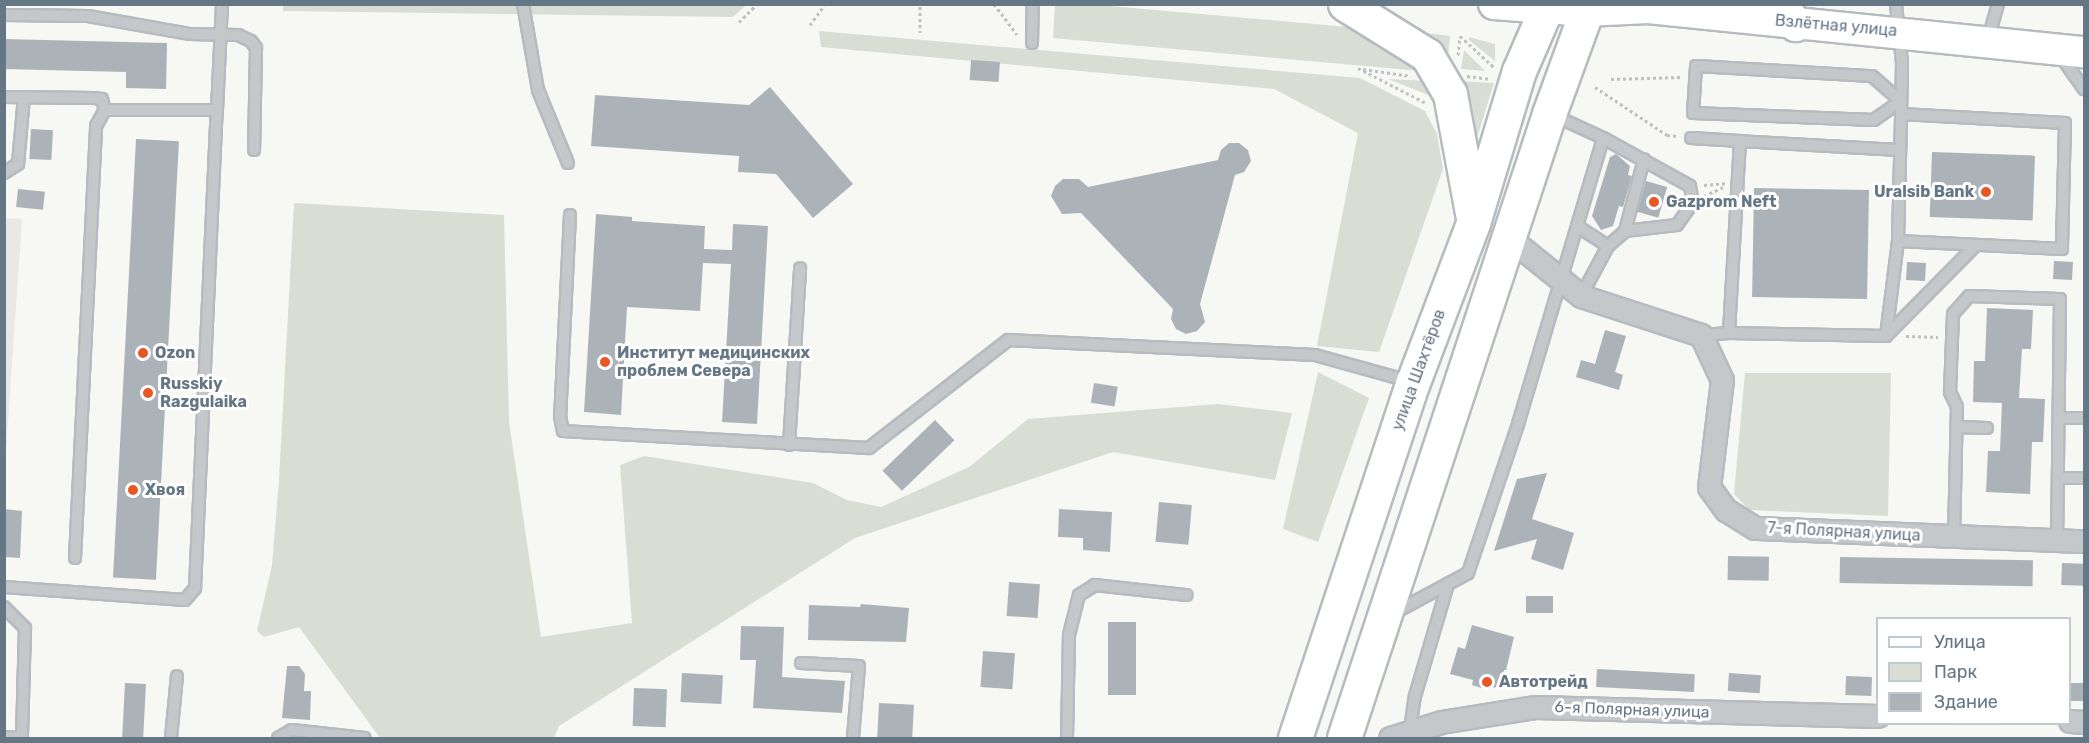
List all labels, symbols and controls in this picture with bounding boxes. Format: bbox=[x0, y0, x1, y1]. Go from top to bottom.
street label: Взлётная улица bbox=[1774, 11, 1898, 41]
place label: Uralsib Bank bbox=[1874, 182, 1974, 202]
marker: Uralsib Bank bbox=[1979, 185, 1993, 199]
place label: Gazprom Neft bbox=[1666, 192, 1776, 212]
marker: Gazprom Neft bbox=[1647, 195, 1661, 209]
street label: улица Шахтёров bbox=[1388, 307, 1450, 433]
place label: Ozon bbox=[155, 343, 195, 363]
place label: Институт медицинских проблем Севера bbox=[617, 343, 810, 381]
marker: Ozon bbox=[136, 346, 150, 360]
marker: Институт медицинских проблем Севера bbox=[598, 355, 612, 369]
place label: Russkiy Razgulaika bbox=[160, 374, 247, 412]
marker: Russkiy Razgulaika bbox=[141, 386, 155, 400]
place label: Хвоя bbox=[145, 480, 185, 500]
marker: Хвоя bbox=[126, 483, 140, 497]
street label: 7-я Полярная улица bbox=[1767, 518, 1921, 546]
legend bbox=[1876, 617, 2071, 725]
text: Улица bbox=[1934, 631, 1986, 653]
text: Парк bbox=[1934, 661, 1977, 683]
place label: Автотрейд bbox=[1499, 672, 1588, 692]
marker: Автотрейд bbox=[1480, 675, 1494, 689]
text: Здание bbox=[1934, 691, 1998, 713]
street label: 6-я Полярная улица bbox=[1554, 698, 1710, 722]

